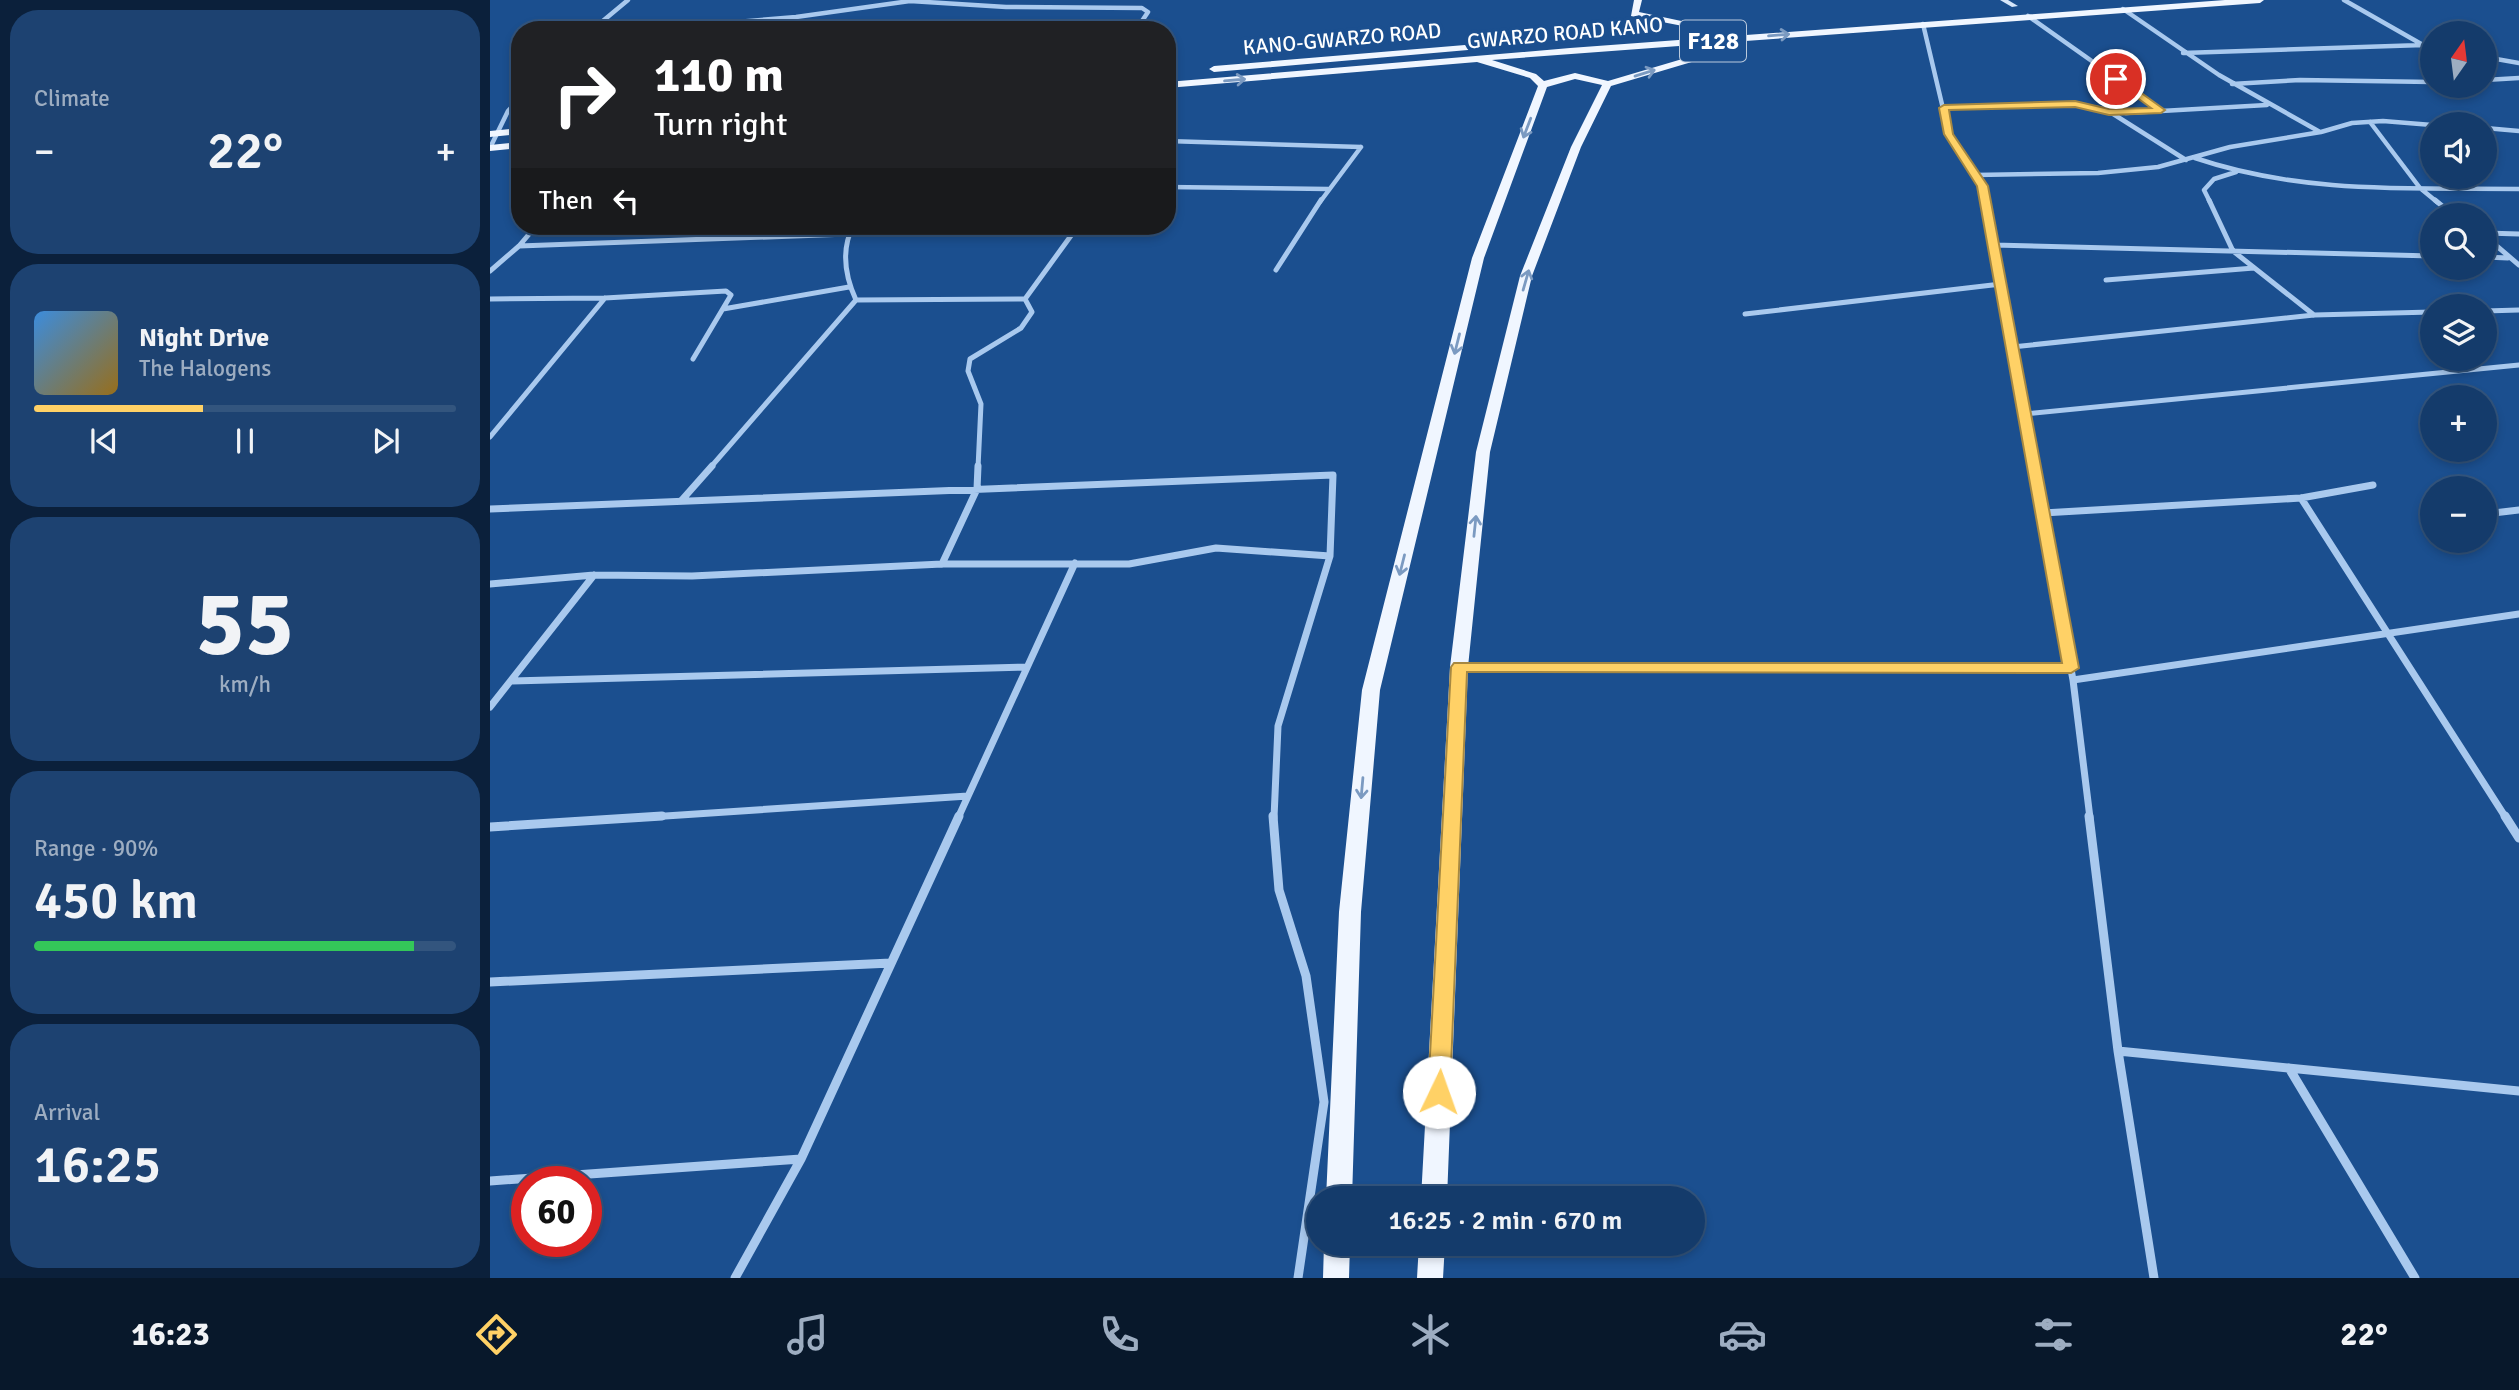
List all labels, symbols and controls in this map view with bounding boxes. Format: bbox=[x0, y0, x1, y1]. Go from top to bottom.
street label: GWARZO ROAD KANO bbox=[1466, 11, 1664, 55]
street label: KANO-GWARZO ROAD bbox=[1242, 17, 1442, 61]
road number: F128 bbox=[1680, 20, 1746, 61]
north arrow bbox=[2420, 21, 2497, 98]
map controls bbox=[2420, 21, 2497, 553]
one-way arrow bbox=[1768, 28, 1790, 41]
text: 110 m bbox=[654, 45, 784, 105]
icon: right bbox=[539, 49, 630, 140]
pin bbox=[2086, 49, 2146, 109]
icon: arrive bbox=[2097, 60, 2135, 98]
one-way arrow bbox=[1634, 66, 1656, 79]
one-way arrow bbox=[1223, 73, 1246, 86]
text: Climate bbox=[34, 84, 110, 113]
text: Turn right bbox=[654, 105, 787, 144]
button: sound bbox=[2420, 112, 2497, 189]
one-way arrow bbox=[1520, 117, 1532, 139]
text: 22° bbox=[207, 119, 283, 183]
text: − bbox=[34, 128, 55, 175]
text: + bbox=[435, 128, 456, 175]
icon: left bbox=[607, 182, 645, 220]
text: Then bbox=[539, 185, 593, 217]
button: search bbox=[2420, 203, 2497, 280]
one-way arrow bbox=[1520, 269, 1533, 291]
button: layers bbox=[2420, 294, 2497, 371]
text: Night Drive bbox=[139, 322, 269, 354]
one-way arrow bbox=[1450, 332, 1463, 355]
text: The Halogens bbox=[139, 354, 271, 383]
button: + bbox=[2420, 385, 2497, 462]
icon: previous bbox=[85, 422, 123, 460]
icon: pause bbox=[226, 422, 264, 460]
icon: next bbox=[367, 422, 405, 460]
button: − bbox=[2420, 476, 2497, 553]
one-way arrow bbox=[1469, 515, 1482, 538]
one-way arrow bbox=[1395, 553, 1408, 576]
text: 55 bbox=[196, 568, 294, 681]
text: km/h bbox=[219, 670, 271, 699]
one-way arrow bbox=[1355, 777, 1368, 799]
text: Range · 90% bbox=[34, 834, 158, 863]
text: 450 km bbox=[34, 869, 198, 933]
position arrow bbox=[1402, 1055, 1476, 1129]
text: Arrival bbox=[34, 1098, 100, 1127]
text: 16:25 bbox=[34, 1133, 161, 1197]
speed limit sign: 60 bbox=[511, 1166, 602, 1257]
text: 16:25 · 2 min · 670 m bbox=[1389, 1205, 1622, 1237]
icon: directions bbox=[472, 1310, 521, 1359]
icon: music bbox=[783, 1310, 832, 1359]
icon: phone bbox=[1095, 1310, 1144, 1359]
icon: climate bbox=[1406, 1310, 1455, 1359]
icon: car bbox=[1718, 1310, 1767, 1359]
icon: filters bbox=[2029, 1310, 2078, 1359]
text: 16:23 bbox=[131, 1315, 210, 1354]
text: 22° bbox=[2340, 1315, 2388, 1354]

